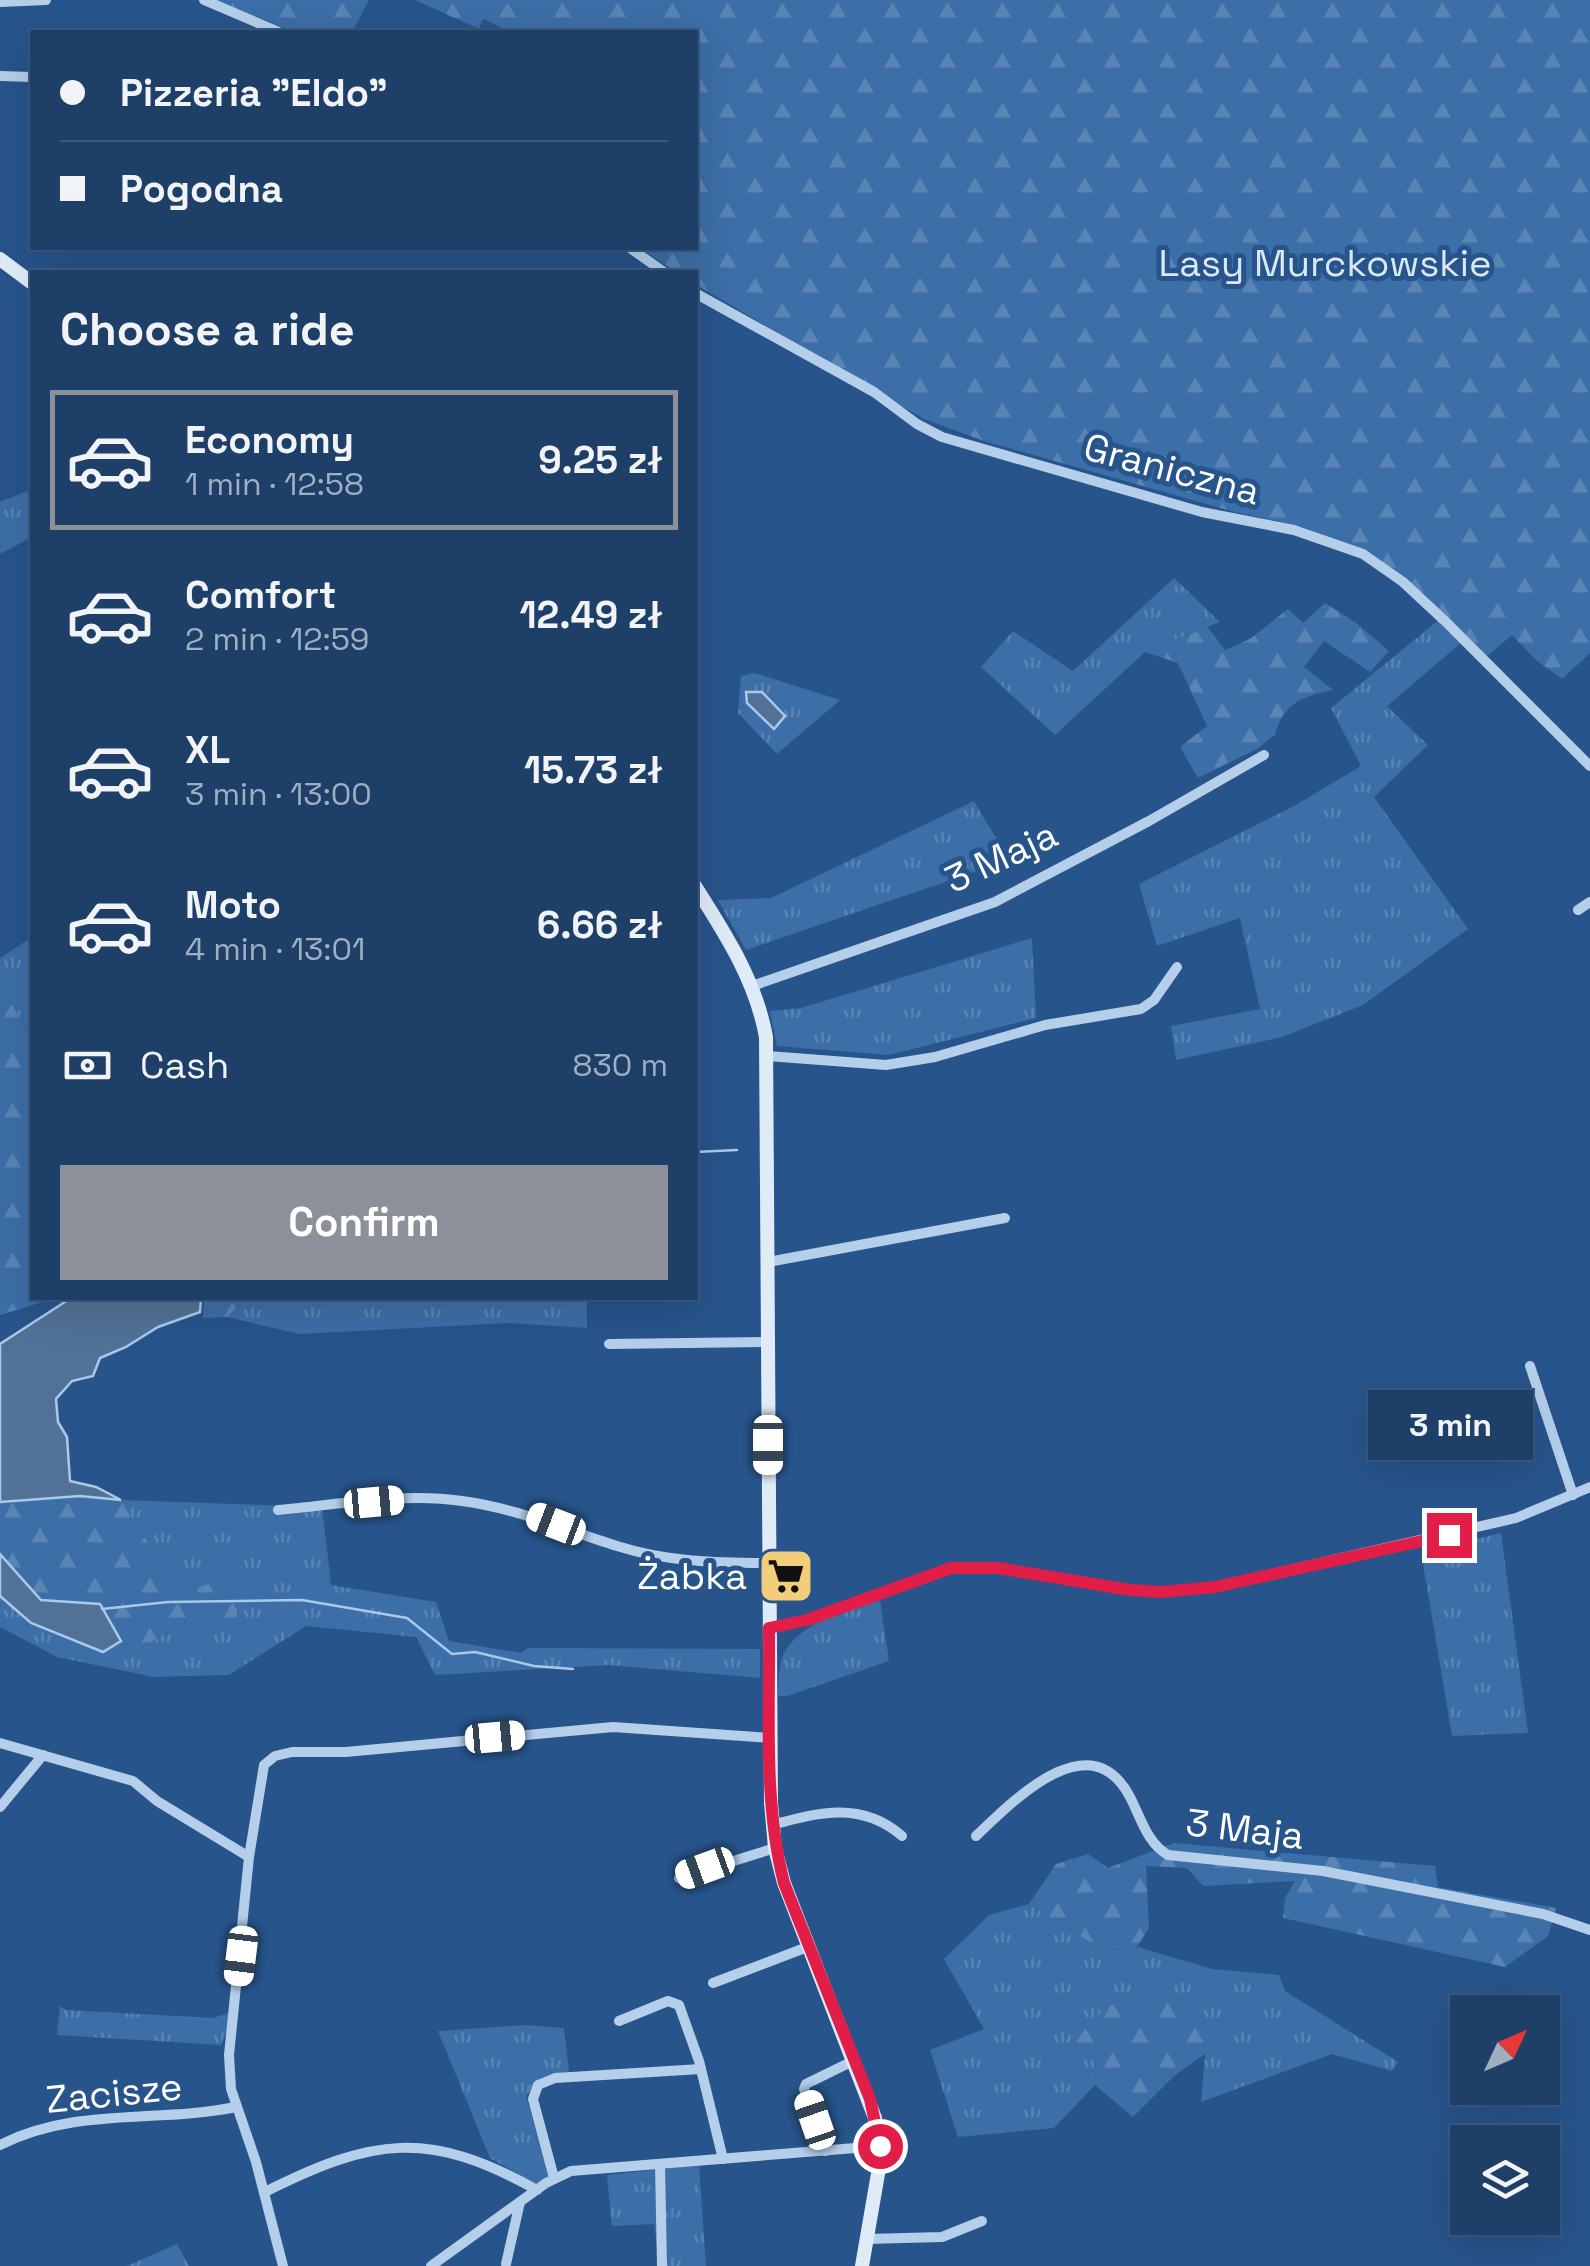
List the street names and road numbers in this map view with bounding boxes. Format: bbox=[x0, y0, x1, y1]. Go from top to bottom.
street label: Graniczna bbox=[1079, 422, 1265, 516]
street label: 3 Maja bbox=[937, 810, 1065, 904]
street label: 3 Maja bbox=[1183, 1798, 1307, 1860]
street label: Zacisze bbox=[43, 2062, 185, 2124]

